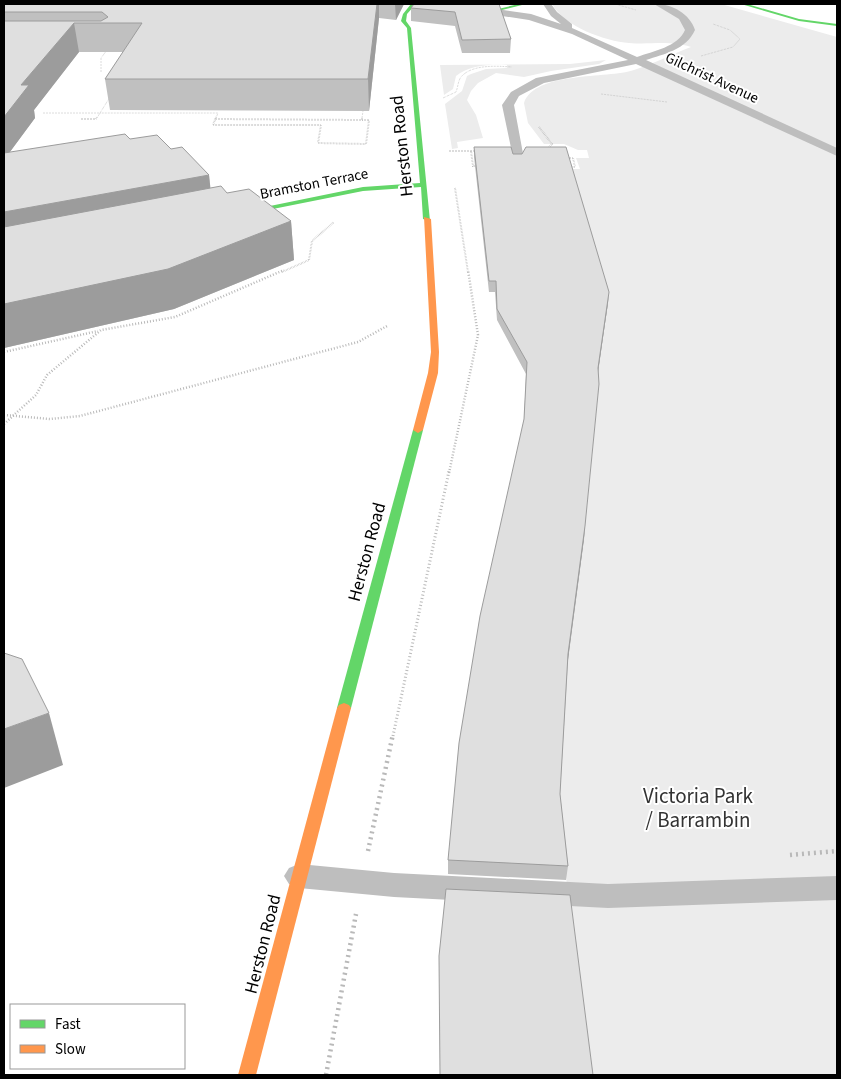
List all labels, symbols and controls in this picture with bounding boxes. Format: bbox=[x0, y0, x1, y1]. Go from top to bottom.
street label: Gilchrist Avenue bbox=[662, 47, 762, 109]
street label: Herston Road bbox=[384, 94, 420, 198]
street label: Bramston Terrace bbox=[258, 163, 370, 205]
street label: Herston Road bbox=[342, 500, 392, 604]
park label: Victoria Park / Barrambin bbox=[643, 781, 754, 835]
street label: Herston Road bbox=[239, 892, 287, 996]
legend bbox=[10, 1004, 185, 1069]
text: Fast bbox=[55, 1014, 81, 1035]
text: Slow bbox=[55, 1039, 86, 1060]

